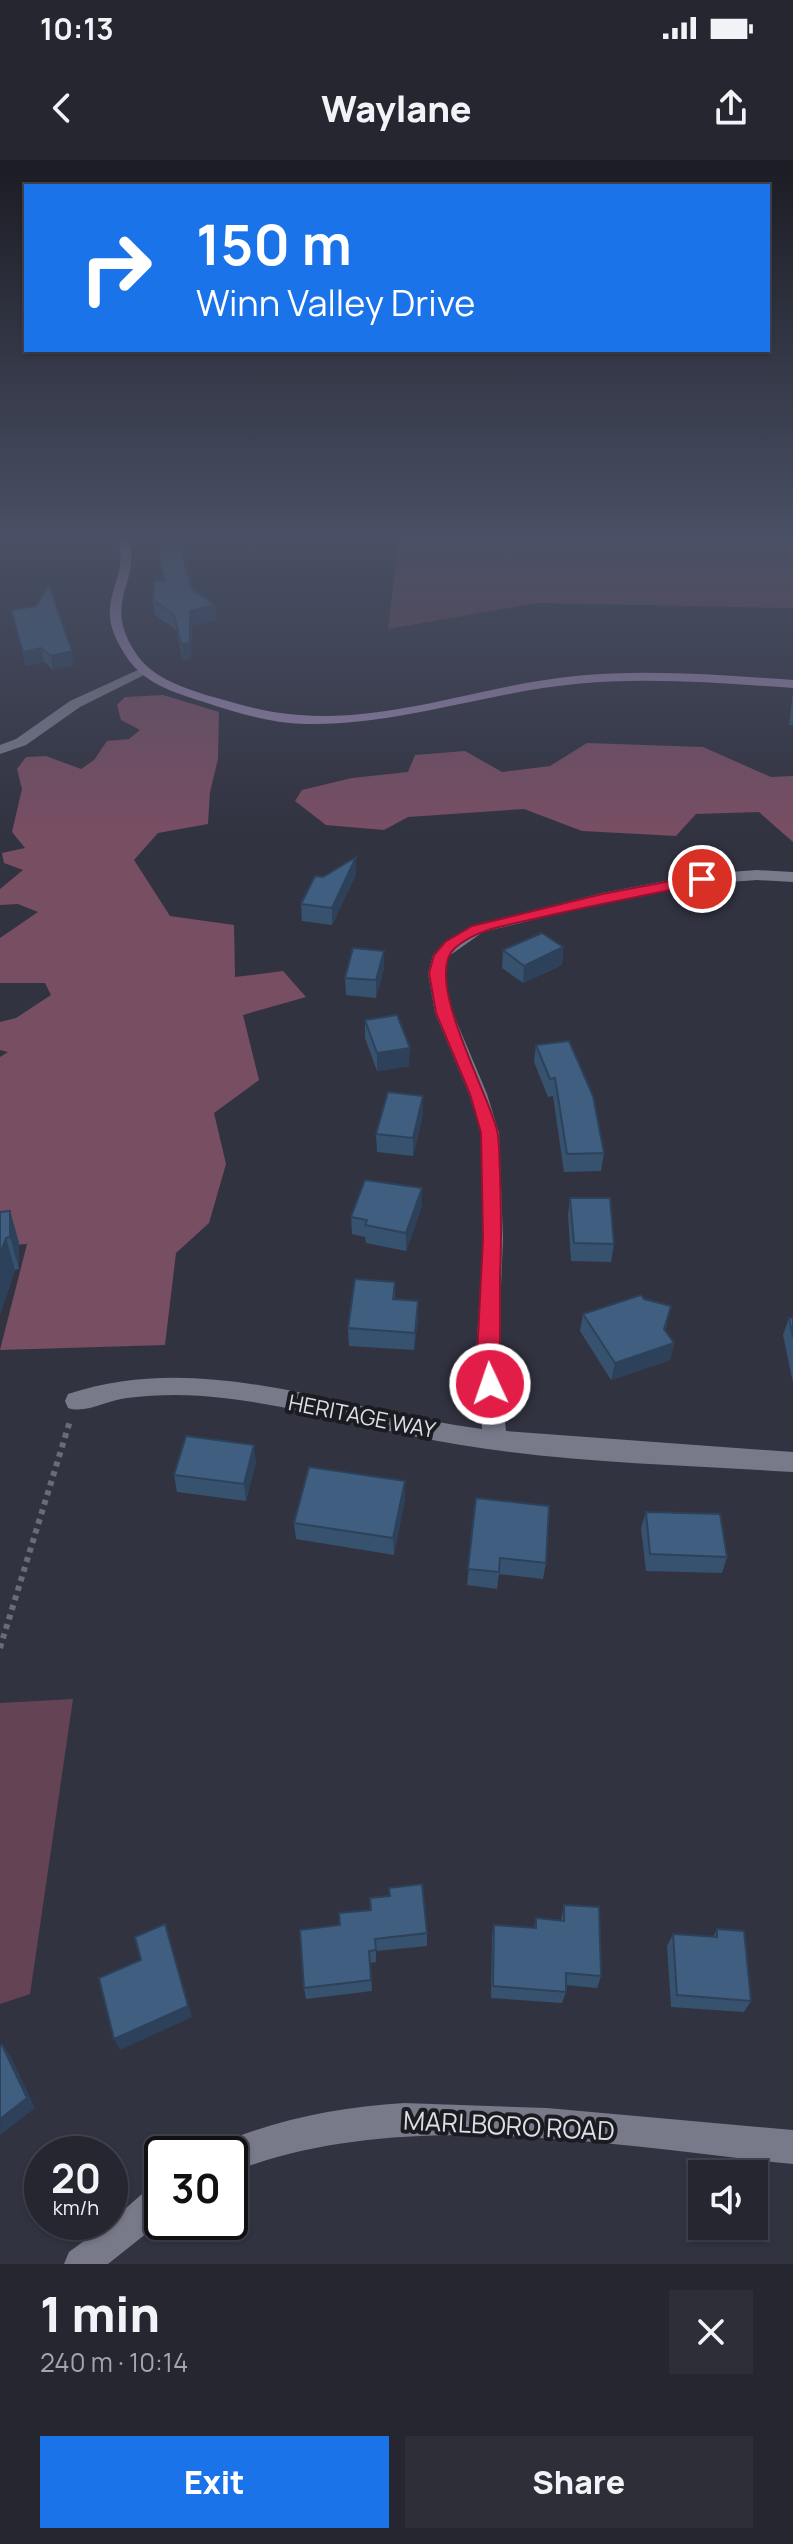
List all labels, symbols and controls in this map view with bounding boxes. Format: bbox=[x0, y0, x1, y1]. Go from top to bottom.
text: 10:13 bbox=[40, 8, 114, 49]
text: Waylane bbox=[321, 84, 472, 133]
icon: back bbox=[40, 86, 84, 130]
icon: share bbox=[709, 86, 753, 130]
text: 150 m bbox=[196, 205, 352, 282]
icon: right bbox=[64, 216, 168, 320]
text: Winn Valley Drive bbox=[196, 278, 475, 327]
pin bbox=[668, 845, 736, 913]
icon: arrive bbox=[680, 857, 724, 901]
position arrow bbox=[448, 1342, 532, 1426]
street label: HERITAGE WAY bbox=[286, 1387, 439, 1445]
street label: MARLBORO ROAD bbox=[402, 2101, 616, 2149]
speed limit sign: 30 bbox=[144, 2136, 248, 2240]
text: 20 bbox=[51, 2150, 101, 2205]
map controls bbox=[688, 2160, 768, 2240]
button: sound bbox=[688, 2160, 768, 2240]
text: km/h bbox=[53, 2194, 99, 2221]
text: 1 min bbox=[40, 2281, 160, 2346]
button: close bbox=[669, 2290, 753, 2374]
text: 240 m · 10:14 bbox=[40, 2344, 188, 2380]
button: Exit bbox=[40, 2436, 389, 2528]
button: Share bbox=[405, 2436, 753, 2528]

